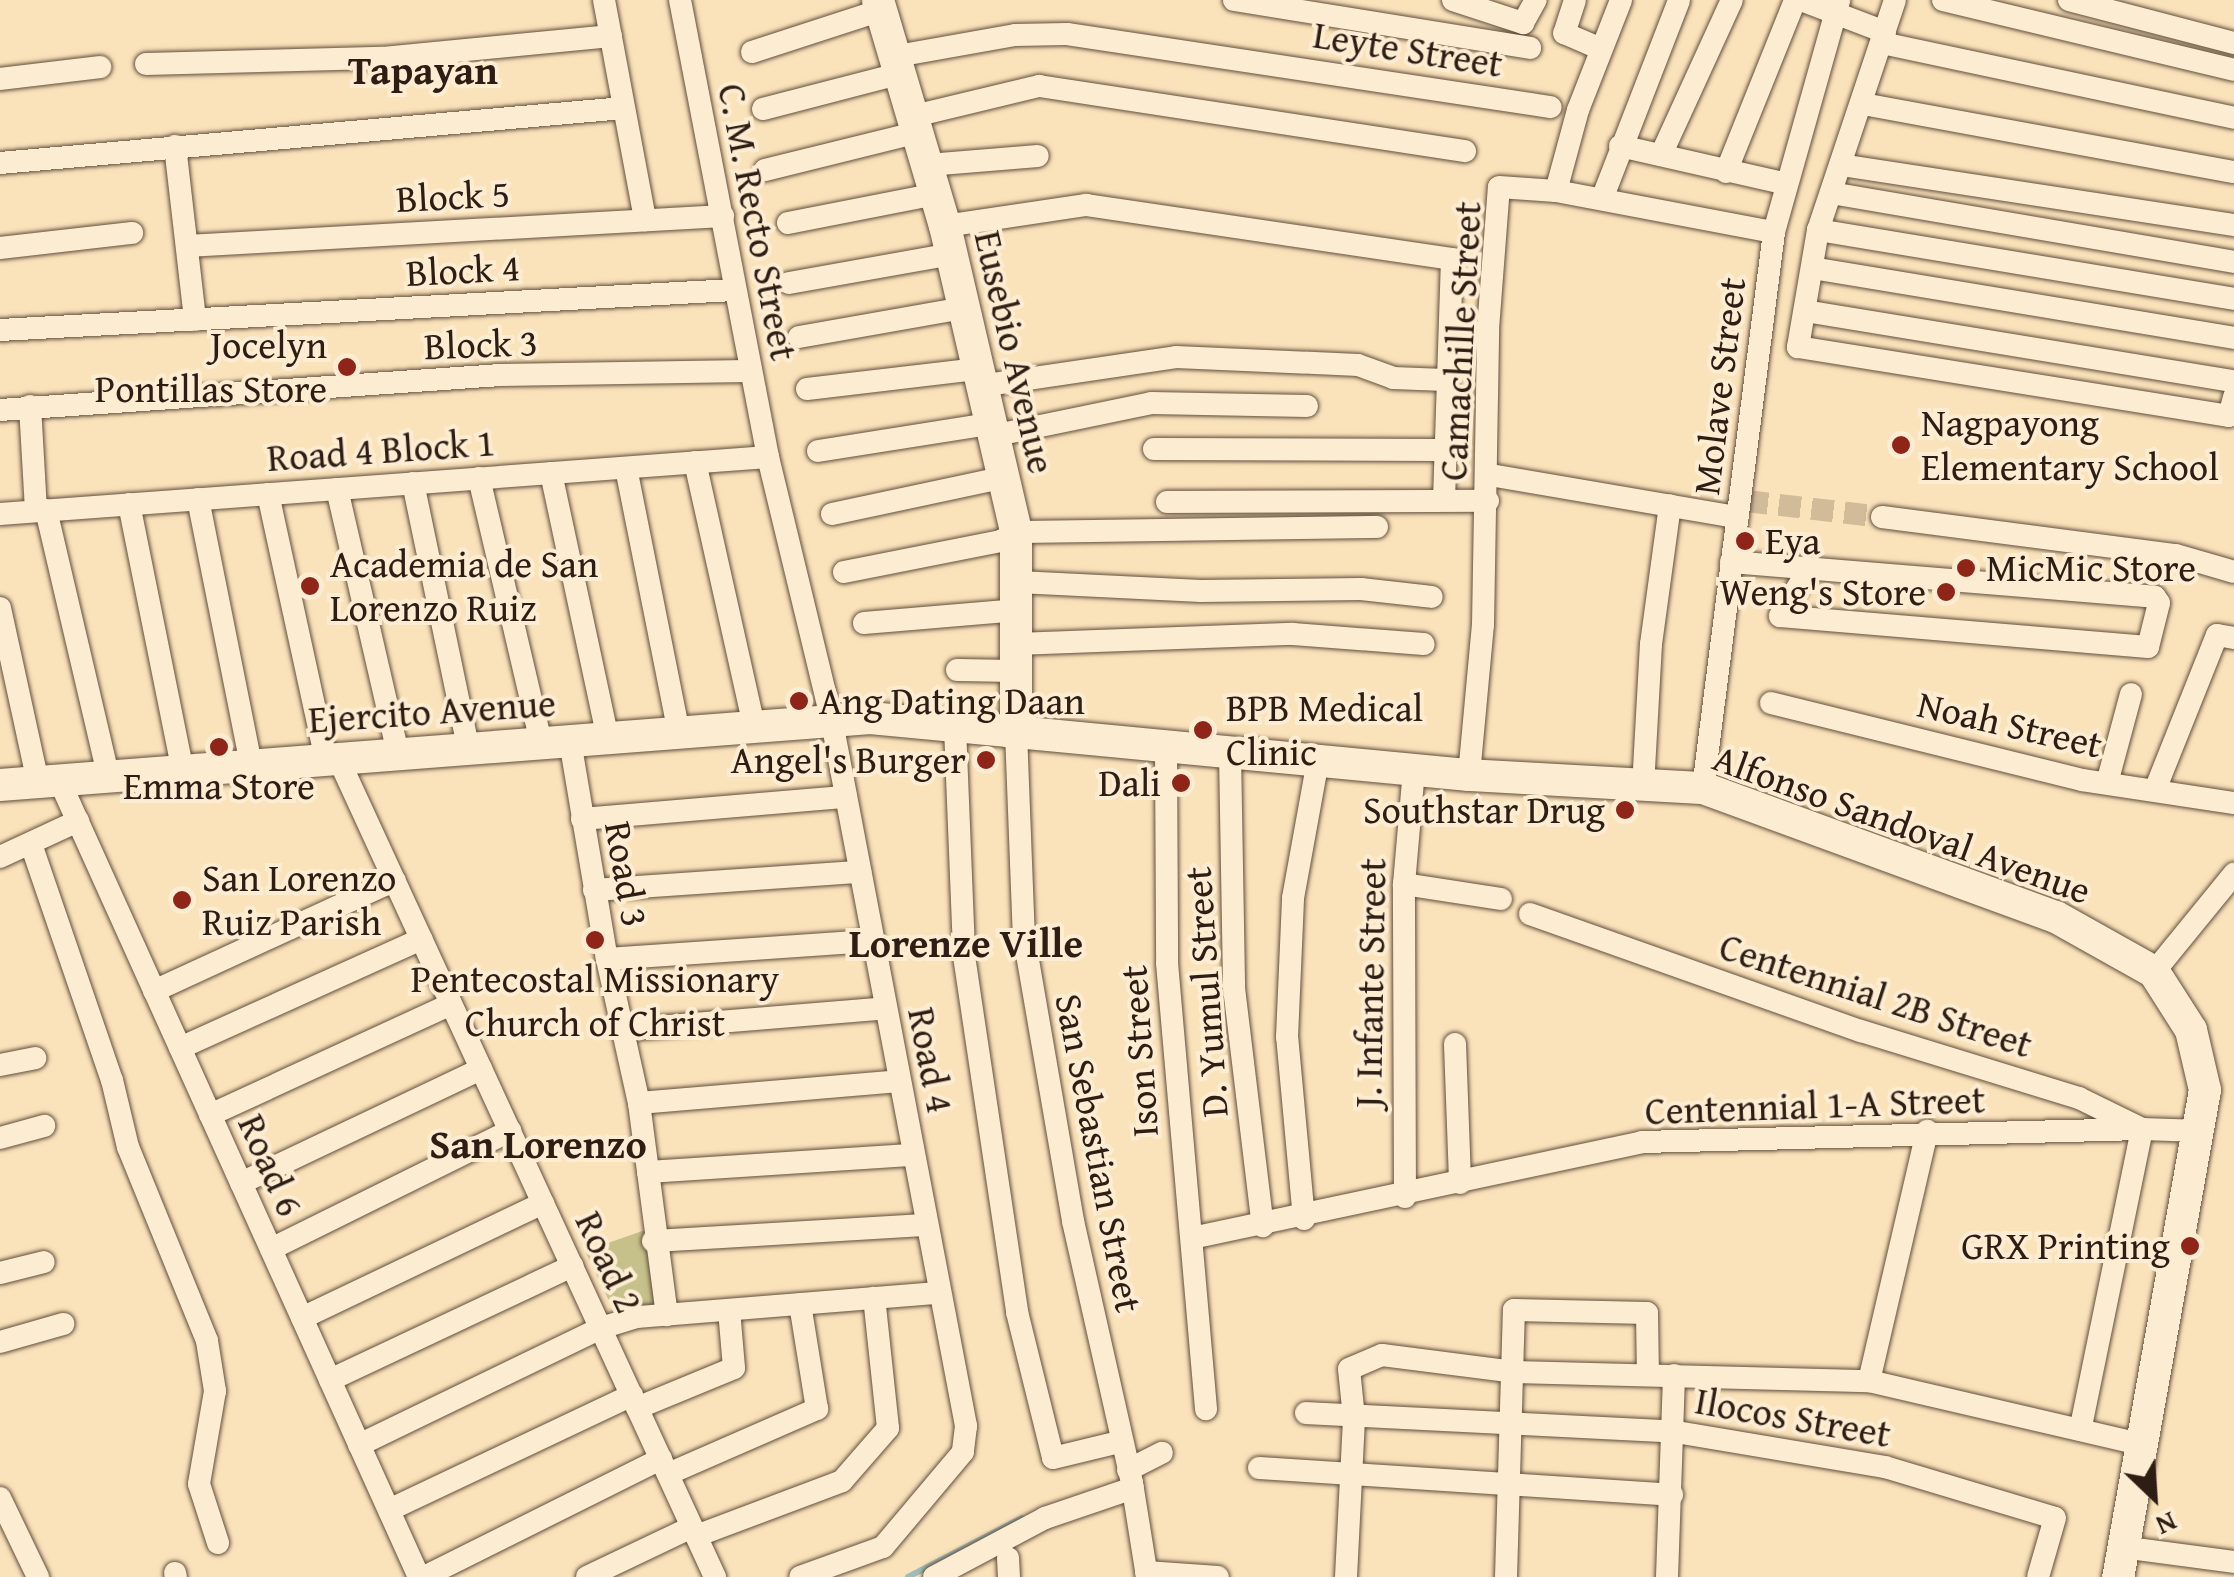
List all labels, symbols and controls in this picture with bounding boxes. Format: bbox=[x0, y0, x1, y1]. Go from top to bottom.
street label: Leyte Street bbox=[1310, 12, 1506, 86]
district label: Tapayan bbox=[348, 46, 498, 94]
street label: C. M. Recto Street bbox=[709, 80, 807, 364]
street label: Block 5 bbox=[395, 170, 511, 222]
street label: Camachille Street bbox=[1430, 200, 1490, 482]
street label: Eusebio Avenue bbox=[965, 226, 1065, 478]
street label: Block 4 bbox=[405, 244, 521, 296]
street label: Molave Street bbox=[1683, 275, 1755, 497]
street label: Block 3 bbox=[423, 319, 539, 369]
place label: Jocelyn Pontillas Store bbox=[95, 322, 327, 412]
marker: Jocelyn Pontillas Store bbox=[336, 356, 358, 378]
place label: Nagpayong Elementary School bbox=[1921, 400, 2219, 489]
street label: Road 4 Block 1 bbox=[266, 419, 496, 481]
marker: Nagpayong Elementary School bbox=[1890, 434, 1912, 456]
place label: Eya bbox=[1765, 518, 1821, 564]
marker: Eya bbox=[1734, 530, 1756, 552]
place label: Academia de San Lorenzo Ruiz bbox=[330, 541, 598, 630]
place label: MicMic Store bbox=[1986, 545, 2196, 591]
marker: MicMic Store bbox=[1955, 557, 1977, 579]
place label: Weng's Store bbox=[1720, 569, 1926, 615]
marker: Academia de San Lorenzo Ruiz bbox=[299, 575, 321, 597]
marker: Weng's Store bbox=[1935, 581, 1957, 603]
place label: Ang Dating Daan bbox=[819, 678, 1085, 724]
street label: Ejercito Avenue bbox=[307, 680, 557, 742]
street label: Noah Street bbox=[1913, 681, 2107, 767]
place label: BPB Medical Clinic bbox=[1226, 685, 1423, 774]
marker: Ang Dating Daan bbox=[788, 690, 810, 712]
marker: BPB Medical Clinic bbox=[1190, 717, 1216, 743]
street label: Alfonso Sandoval Avenue bbox=[1707, 734, 2097, 914]
marker: Emma Store bbox=[208, 736, 230, 758]
place label: Angel's Burger bbox=[731, 737, 966, 783]
marker: Angel's Burger bbox=[975, 749, 997, 771]
place label: Dali bbox=[1099, 760, 1161, 806]
place label: Emma Store bbox=[123, 763, 315, 809]
marker: Dali bbox=[1170, 772, 1192, 794]
place label: Southstar Drug bbox=[1363, 787, 1605, 833]
marker: Southstar Drug bbox=[1614, 799, 1636, 821]
street label: Road 3 bbox=[595, 818, 659, 930]
place label: San Lorenzo Ruiz Parish bbox=[202, 855, 396, 944]
street label: J. Infante Street bbox=[1345, 858, 1395, 1108]
street label: D. Yumul Street bbox=[1175, 865, 1237, 1119]
marker: San Lorenzo Ruiz Parish bbox=[171, 889, 193, 911]
district label: Lorenze Ville bbox=[849, 919, 1083, 967]
street label: Centennial 2B Street bbox=[1714, 923, 2038, 1067]
marker: Pentecostal Missionary Church of Christ bbox=[584, 929, 606, 951]
place label: Pentecostal Missionary Church of Christ bbox=[411, 956, 779, 1046]
street label: Ison Street bbox=[1110, 964, 1168, 1138]
street label: San Sebastian Street bbox=[1046, 990, 1152, 1316]
street label: Road 4 bbox=[898, 1004, 964, 1116]
street label: Centennial 1-A Street bbox=[1644, 1076, 1986, 1134]
street label: Road 6 bbox=[229, 1107, 313, 1223]
district label: San Lorenzo bbox=[429, 1120, 647, 1168]
street label: Road 2 bbox=[566, 1204, 652, 1320]
place label: GRX Printing bbox=[1961, 1223, 2170, 1269]
marker: GRX Printing bbox=[2179, 1235, 2201, 1257]
street label: Ilocos Street bbox=[1692, 1377, 1894, 1457]
north arrow bbox=[2104, 1447, 2204, 1547]
text: N bbox=[2150, 1502, 2184, 1547]

